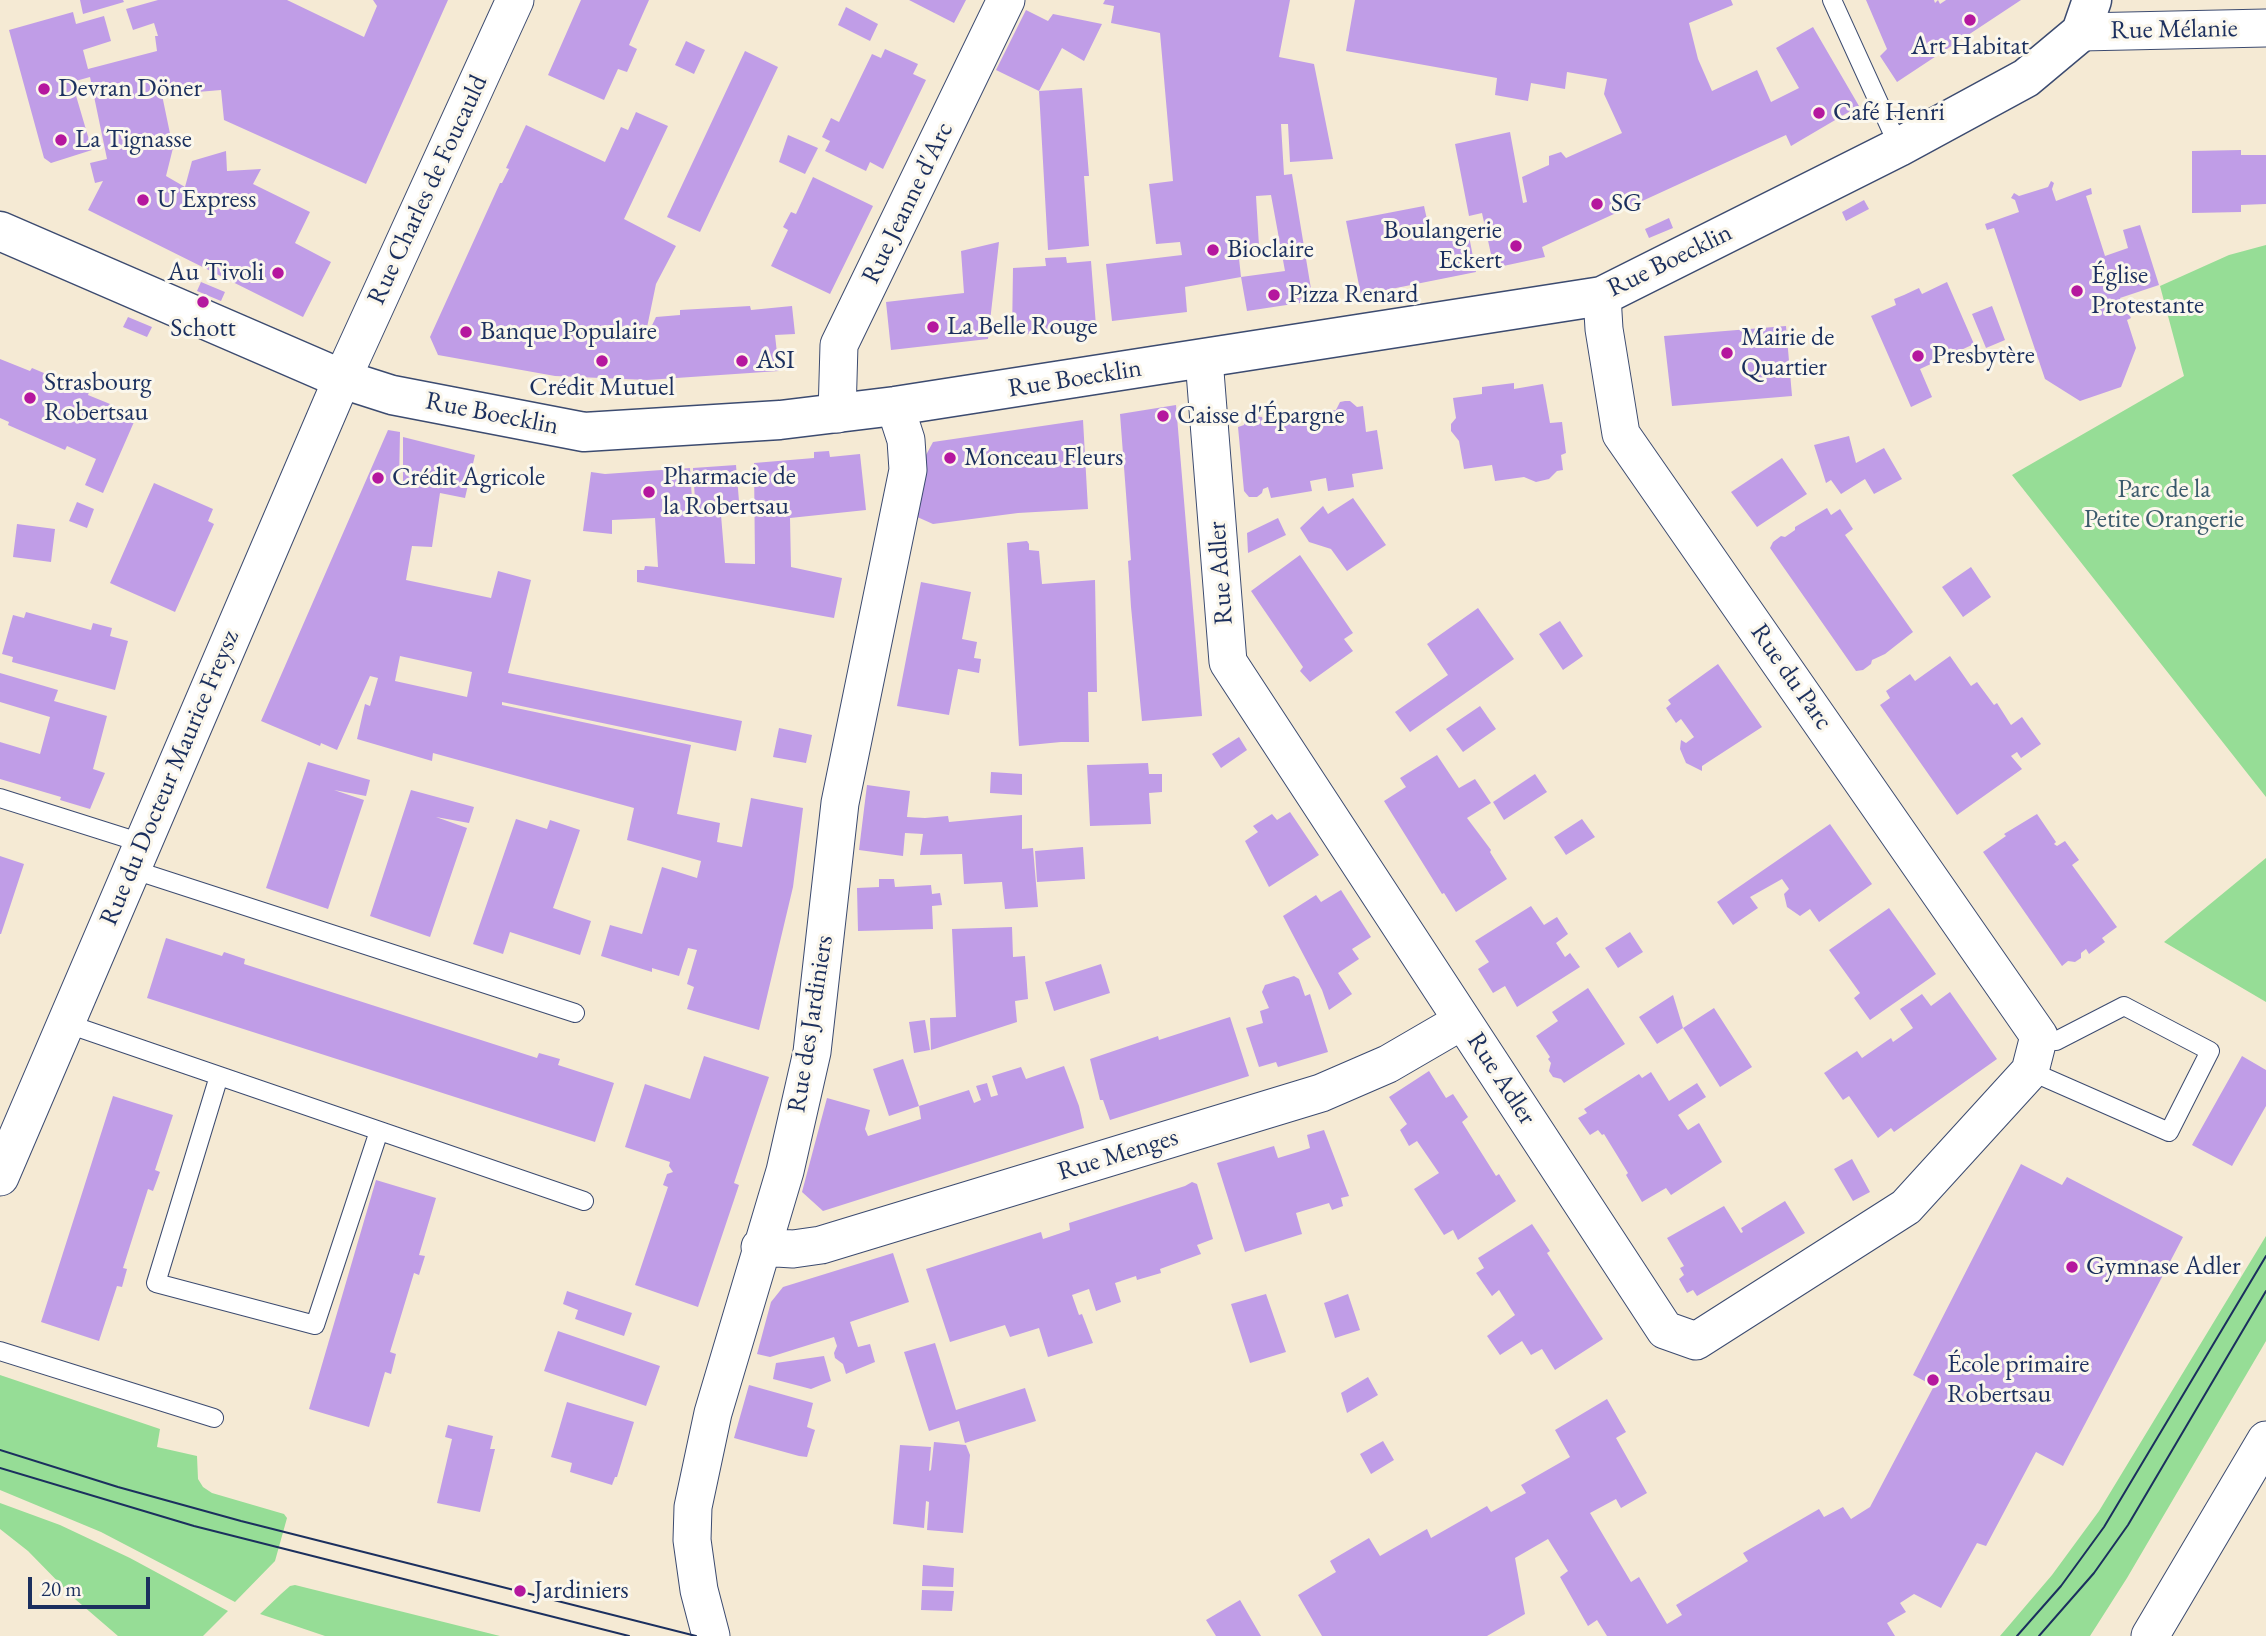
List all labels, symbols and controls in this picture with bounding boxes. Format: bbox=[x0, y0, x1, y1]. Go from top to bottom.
marker: Art Habitat bbox=[1962, 12, 1978, 28]
street label: Rue Mélanie bbox=[2110, 13, 2238, 47]
place label: Art Habitat bbox=[1911, 31, 2029, 63]
street label: Rue Charles de Foucauld bbox=[361, 70, 495, 310]
place label: Devran Döner bbox=[58, 73, 202, 105]
marker: Devran Döner bbox=[36, 81, 52, 97]
place label: Café Henri bbox=[1833, 97, 1945, 129]
marker: Café Henri bbox=[1811, 105, 1827, 121]
street label: Rue Jeanne d'Arc bbox=[856, 117, 960, 289]
place label: La Tignasse bbox=[75, 124, 192, 156]
marker: La Tignasse bbox=[53, 132, 69, 148]
place label: U Express bbox=[157, 184, 256, 216]
place label: SG bbox=[1611, 188, 1642, 220]
marker: U Express bbox=[135, 192, 151, 208]
marker: SG bbox=[1589, 196, 1605, 212]
place label: Boulangerie Eckert bbox=[1383, 215, 1502, 276]
street label: Rue Boecklin bbox=[1603, 217, 1737, 305]
place label: Bioclaire bbox=[1227, 234, 1314, 266]
marker: Boulangerie Eckert bbox=[1508, 238, 1524, 254]
marker: Bioclaire bbox=[1205, 242, 1221, 258]
place label: Au Tivoli bbox=[167, 257, 264, 289]
place label: Église Protestante bbox=[2091, 260, 2204, 322]
marker: Au Tivoli bbox=[270, 265, 286, 281]
place label: Pizza Renard bbox=[1288, 279, 1419, 311]
marker: Église Protestante bbox=[2069, 283, 2085, 299]
marker: Pizza Renard bbox=[1266, 287, 1282, 303]
marker: Schott bbox=[195, 294, 211, 310]
place label: La Belle Rouge bbox=[947, 311, 1098, 343]
place label: Schott bbox=[170, 313, 236, 345]
place label: Banque Populaire bbox=[480, 316, 657, 348]
marker: La Belle Rouge bbox=[925, 319, 941, 335]
place label: Mairie de Quartier bbox=[1741, 322, 1834, 384]
marker: Banque Populaire bbox=[458, 324, 474, 340]
place label: Presbytère bbox=[1932, 340, 2035, 372]
place label: ASI bbox=[756, 345, 795, 377]
marker: Mairie de Quartier bbox=[1719, 345, 1735, 361]
marker: Presbytère bbox=[1910, 348, 1926, 364]
marker: Crédit Mutuel bbox=[594, 353, 610, 369]
marker: ASI bbox=[734, 353, 750, 369]
street label: Rue Boecklin bbox=[1006, 353, 1144, 405]
place label: Strasbourg Robertsau bbox=[44, 367, 152, 428]
place label: Crédit Mutuel bbox=[529, 372, 675, 404]
street label: Rue Boecklin bbox=[423, 386, 561, 442]
marker: Strasbourg Robertsau bbox=[22, 390, 38, 406]
place label: Caisse d'Épargne bbox=[1177, 400, 1345, 432]
marker: Caisse d'Épargne bbox=[1155, 408, 1171, 424]
place label: Monceau Fleurs bbox=[964, 442, 1123, 474]
marker: Monceau Fleurs bbox=[942, 450, 958, 466]
place label: Pharmacie de la Robertsau bbox=[663, 461, 796, 522]
place label: Crédit Agricole bbox=[392, 462, 545, 494]
marker: Crédit Agricole bbox=[370, 470, 386, 486]
park label: Parc de la Petite Orangerie bbox=[2084, 474, 2244, 536]
marker: Pharmacie de la Robertsau bbox=[641, 484, 657, 500]
street label: Rue Adler bbox=[1202, 520, 1240, 626]
street label: Rue du Parc bbox=[1743, 618, 1839, 736]
street label: Rue du Docteur Maurice Freysz bbox=[94, 626, 246, 930]
street label: Rue des Jardiniers bbox=[782, 933, 840, 1115]
street label: Rue Adler bbox=[1460, 1027, 1542, 1131]
street label: Rue Menges bbox=[1054, 1122, 1182, 1188]
place label: Gymnase Adler bbox=[2086, 1251, 2241, 1283]
marker: Gymnase Adler bbox=[2064, 1259, 2080, 1275]
place label: École primaire Robertsau bbox=[1947, 1349, 2089, 1410]
marker: École primaire Robertsau bbox=[1925, 1372, 1941, 1388]
scale bar bbox=[32, 1562, 154, 1606]
text: 20 m bbox=[41, 1575, 82, 1602]
place label: Jardiniers bbox=[534, 1575, 629, 1607]
marker: Jardiniers bbox=[512, 1583, 528, 1599]

